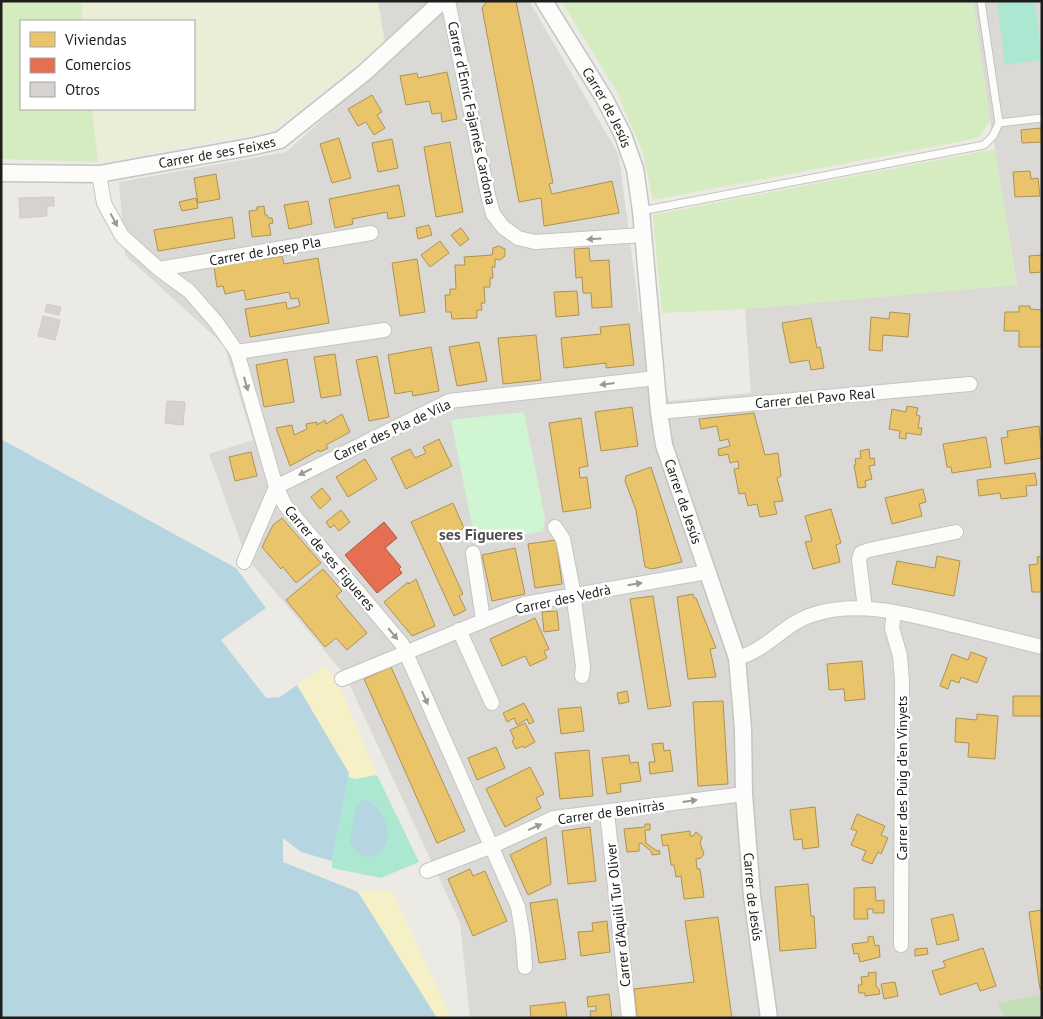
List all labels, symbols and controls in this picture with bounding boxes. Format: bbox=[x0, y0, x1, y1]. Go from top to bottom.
legend bbox=[20, 20, 195, 110]
street label: Carrer d'Enric Fajarnés Cardona bbox=[444, 20, 500, 206]
text: Viviendas bbox=[64, 30, 126, 49]
text: Comercios bbox=[65, 55, 131, 74]
street label: Carrer de Jesús bbox=[578, 64, 636, 150]
text: Otros bbox=[65, 80, 100, 99]
street label: Carrer de ses Feixes bbox=[157, 132, 278, 172]
one-way arrow bbox=[109, 214, 118, 227]
street label: Carrer de Josep Pla bbox=[208, 232, 322, 270]
one-way arrow bbox=[586, 235, 602, 243]
one-way arrow bbox=[242, 376, 250, 391]
one-way arrow bbox=[599, 380, 615, 388]
street label: Carrer del Pavo Real bbox=[754, 384, 876, 412]
street label: Carrer des Pla de Vila bbox=[330, 395, 454, 465]
street label: Carrer de Jesús bbox=[660, 457, 706, 547]
one-way arrow bbox=[298, 469, 312, 477]
street label: Carrer de ses Figueres bbox=[281, 502, 379, 614]
district label: ses Figueres bbox=[439, 524, 523, 544]
street label: Carrer des Vedrà bbox=[514, 580, 612, 618]
one-way arrow bbox=[628, 580, 644, 588]
one-way arrow bbox=[387, 627, 399, 639]
one-way arrow bbox=[421, 691, 429, 705]
street label: Carrer des Puig d'en Vinyets bbox=[893, 696, 911, 860]
street label: Carrer de Benirràs bbox=[557, 796, 665, 828]
one-way arrow bbox=[682, 797, 698, 805]
one-way arrow bbox=[528, 822, 542, 830]
street label: Carrer d'Aquilí Tur Oliver bbox=[601, 842, 635, 988]
street label: Carrer de Jesús bbox=[740, 852, 767, 942]

